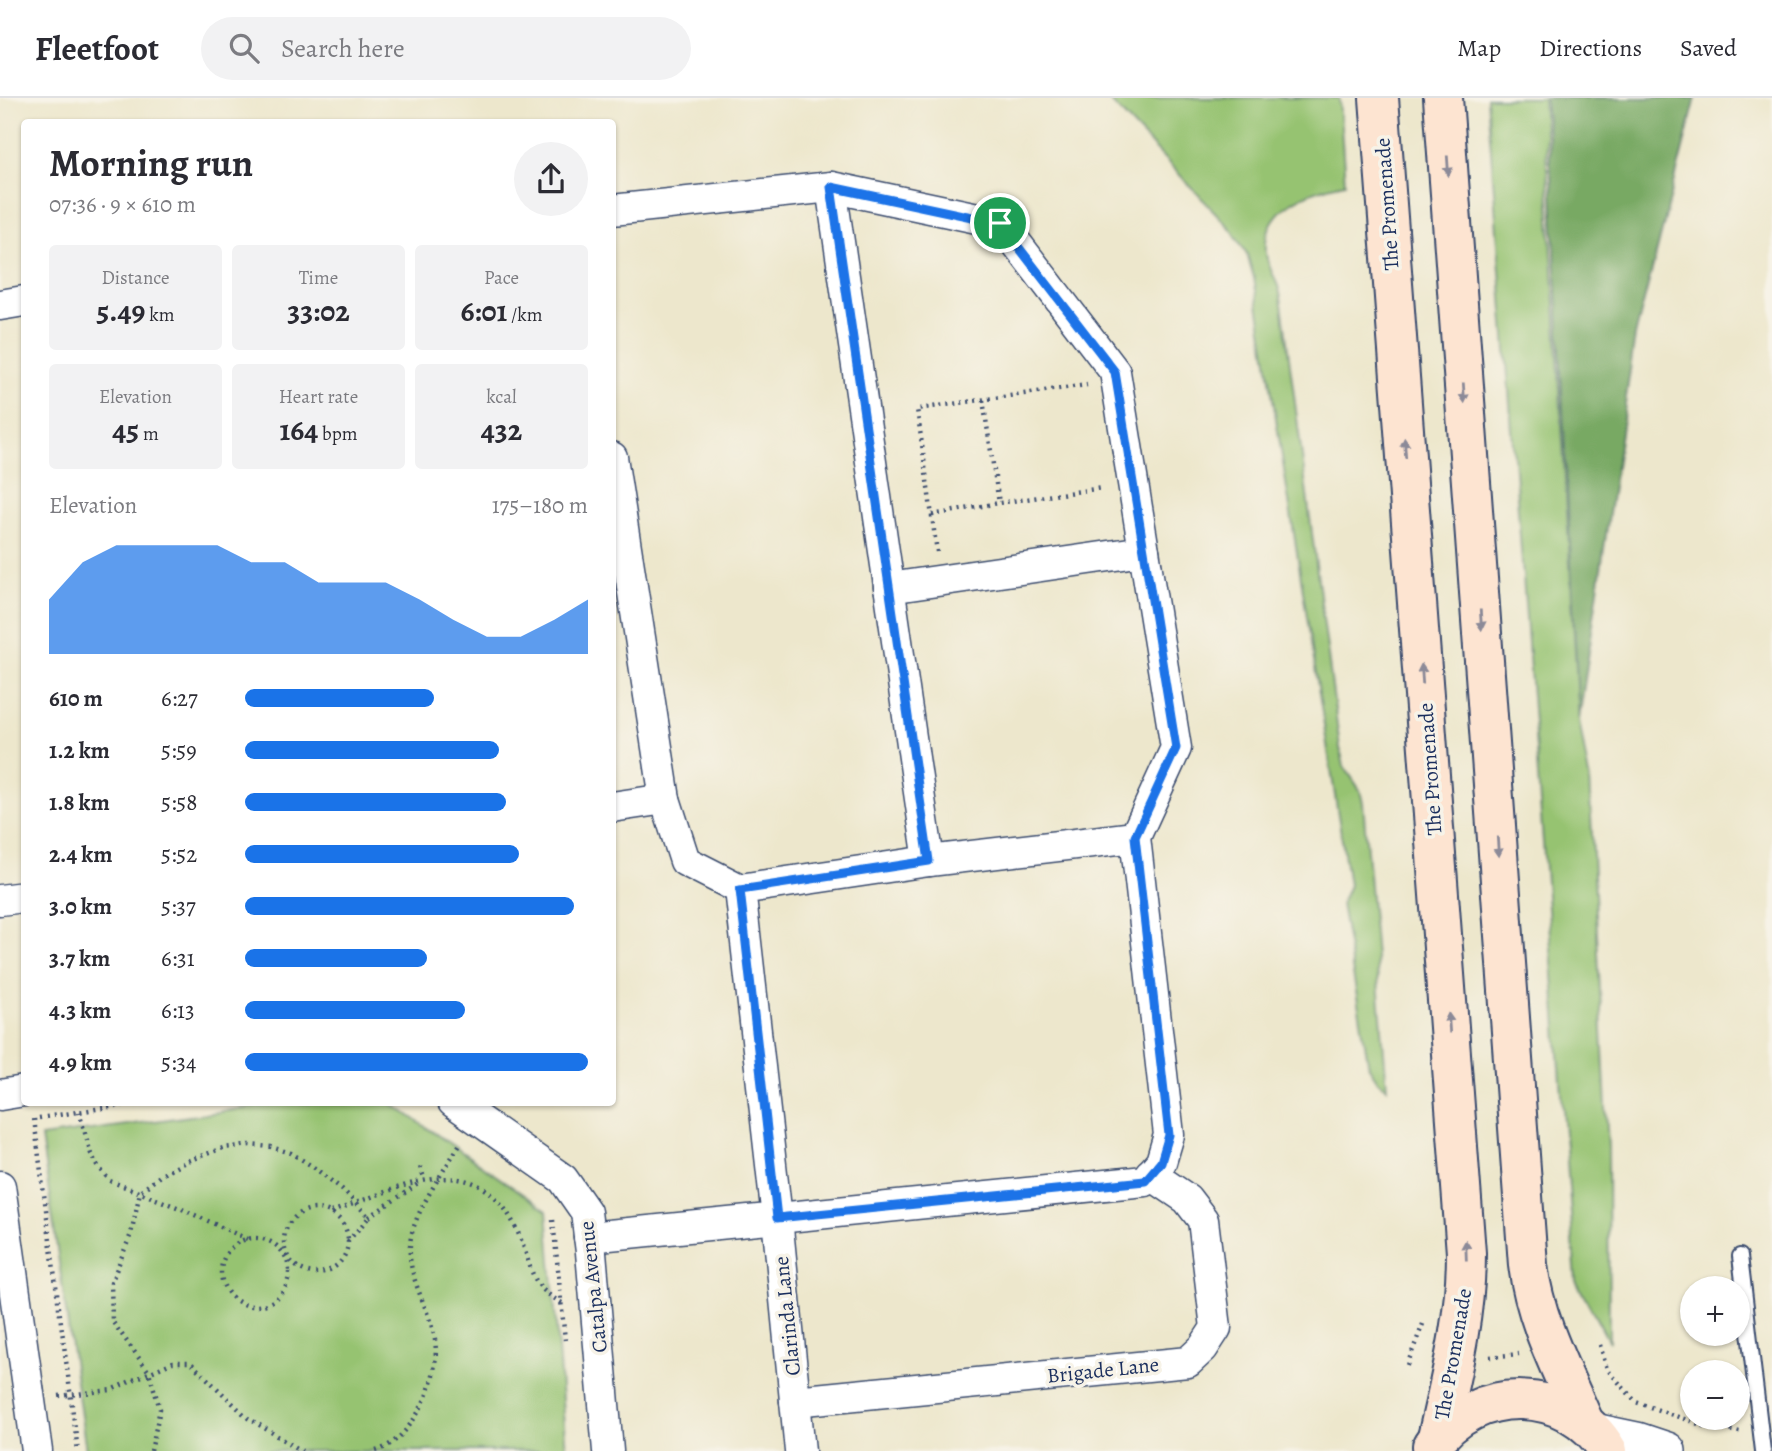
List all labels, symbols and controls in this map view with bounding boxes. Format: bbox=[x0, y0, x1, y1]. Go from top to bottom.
search box bbox=[201, 17, 691, 80]
text: Fleetfoot bbox=[35, 26, 159, 71]
icon: search bbox=[225, 29, 263, 67]
text: Search here bbox=[281, 31, 405, 66]
text: Map bbox=[1457, 32, 1501, 64]
text: Directions bbox=[1539, 32, 1642, 64]
text: Saved bbox=[1680, 32, 1737, 64]
text: Morning run bbox=[49, 137, 253, 189]
street label: The Promenade bbox=[1368, 137, 1406, 271]
button: share bbox=[514, 142, 588, 216]
one-way arrow bbox=[1443, 155, 1454, 177]
text: 07:36 · 9 × 610 m bbox=[49, 189, 196, 220]
pin bbox=[970, 193, 1030, 253]
icon: arrive bbox=[981, 204, 1019, 242]
text: Distance bbox=[101, 265, 170, 291]
text: Time bbox=[299, 265, 338, 291]
text: Pace bbox=[484, 265, 519, 291]
text: 5.49 bbox=[96, 291, 146, 331]
text: 33:02 bbox=[287, 291, 350, 331]
text: 6:01 bbox=[460, 291, 507, 331]
text: km bbox=[146, 302, 175, 328]
text: /km bbox=[507, 302, 543, 328]
one-way arrow bbox=[1459, 382, 1470, 404]
text: Elevation bbox=[99, 384, 172, 410]
text: Heart rate bbox=[279, 384, 358, 410]
text: kcal bbox=[486, 384, 517, 410]
text: 45 bbox=[112, 410, 139, 450]
text: 164 bbox=[279, 410, 318, 450]
text: 432 bbox=[481, 410, 522, 450]
text: m bbox=[139, 421, 159, 447]
text: bpm bbox=[318, 421, 358, 447]
one-way arrow bbox=[1399, 436, 1410, 458]
text: Elevation bbox=[49, 490, 137, 521]
text: 175–180 m bbox=[492, 490, 588, 521]
one-way arrow bbox=[1476, 609, 1487, 631]
one-way arrow bbox=[1417, 663, 1428, 685]
text: 610 m bbox=[49, 683, 103, 714]
text: 6:27 bbox=[161, 683, 198, 714]
street label: The Promenade bbox=[1411, 702, 1449, 836]
text: 1.2 km bbox=[49, 735, 110, 766]
text: 5:59 bbox=[161, 735, 197, 766]
text: 1.8 km bbox=[49, 787, 110, 818]
text: 5:58 bbox=[161, 787, 197, 818]
one-way arrow bbox=[1492, 836, 1503, 858]
text: 2.4 km bbox=[49, 839, 112, 870]
text: 5:52 bbox=[161, 839, 197, 870]
text: 3.0 km bbox=[49, 891, 112, 922]
text: 5:37 bbox=[161, 891, 196, 922]
text: 3.7 km bbox=[49, 943, 110, 974]
text: 6:31 bbox=[161, 943, 195, 974]
text: 4.3 km bbox=[49, 995, 111, 1026]
text: 6:13 bbox=[161, 995, 195, 1026]
one-way arrow bbox=[1443, 1012, 1454, 1034]
text: 4.9 km bbox=[49, 1047, 112, 1078]
text: 5:34 bbox=[161, 1047, 196, 1078]
street label: Catalpa Avenue bbox=[572, 1220, 614, 1354]
one-way arrow bbox=[1460, 1239, 1472, 1261]
street label: Clarinda Lane bbox=[767, 1255, 807, 1377]
map controls bbox=[1680, 1276, 1750, 1430]
button: + bbox=[1680, 1276, 1750, 1346]
street label: The Promenade bbox=[1428, 1286, 1478, 1422]
street label: Brigade Lane bbox=[1046, 1350, 1160, 1390]
button: − bbox=[1680, 1360, 1750, 1430]

